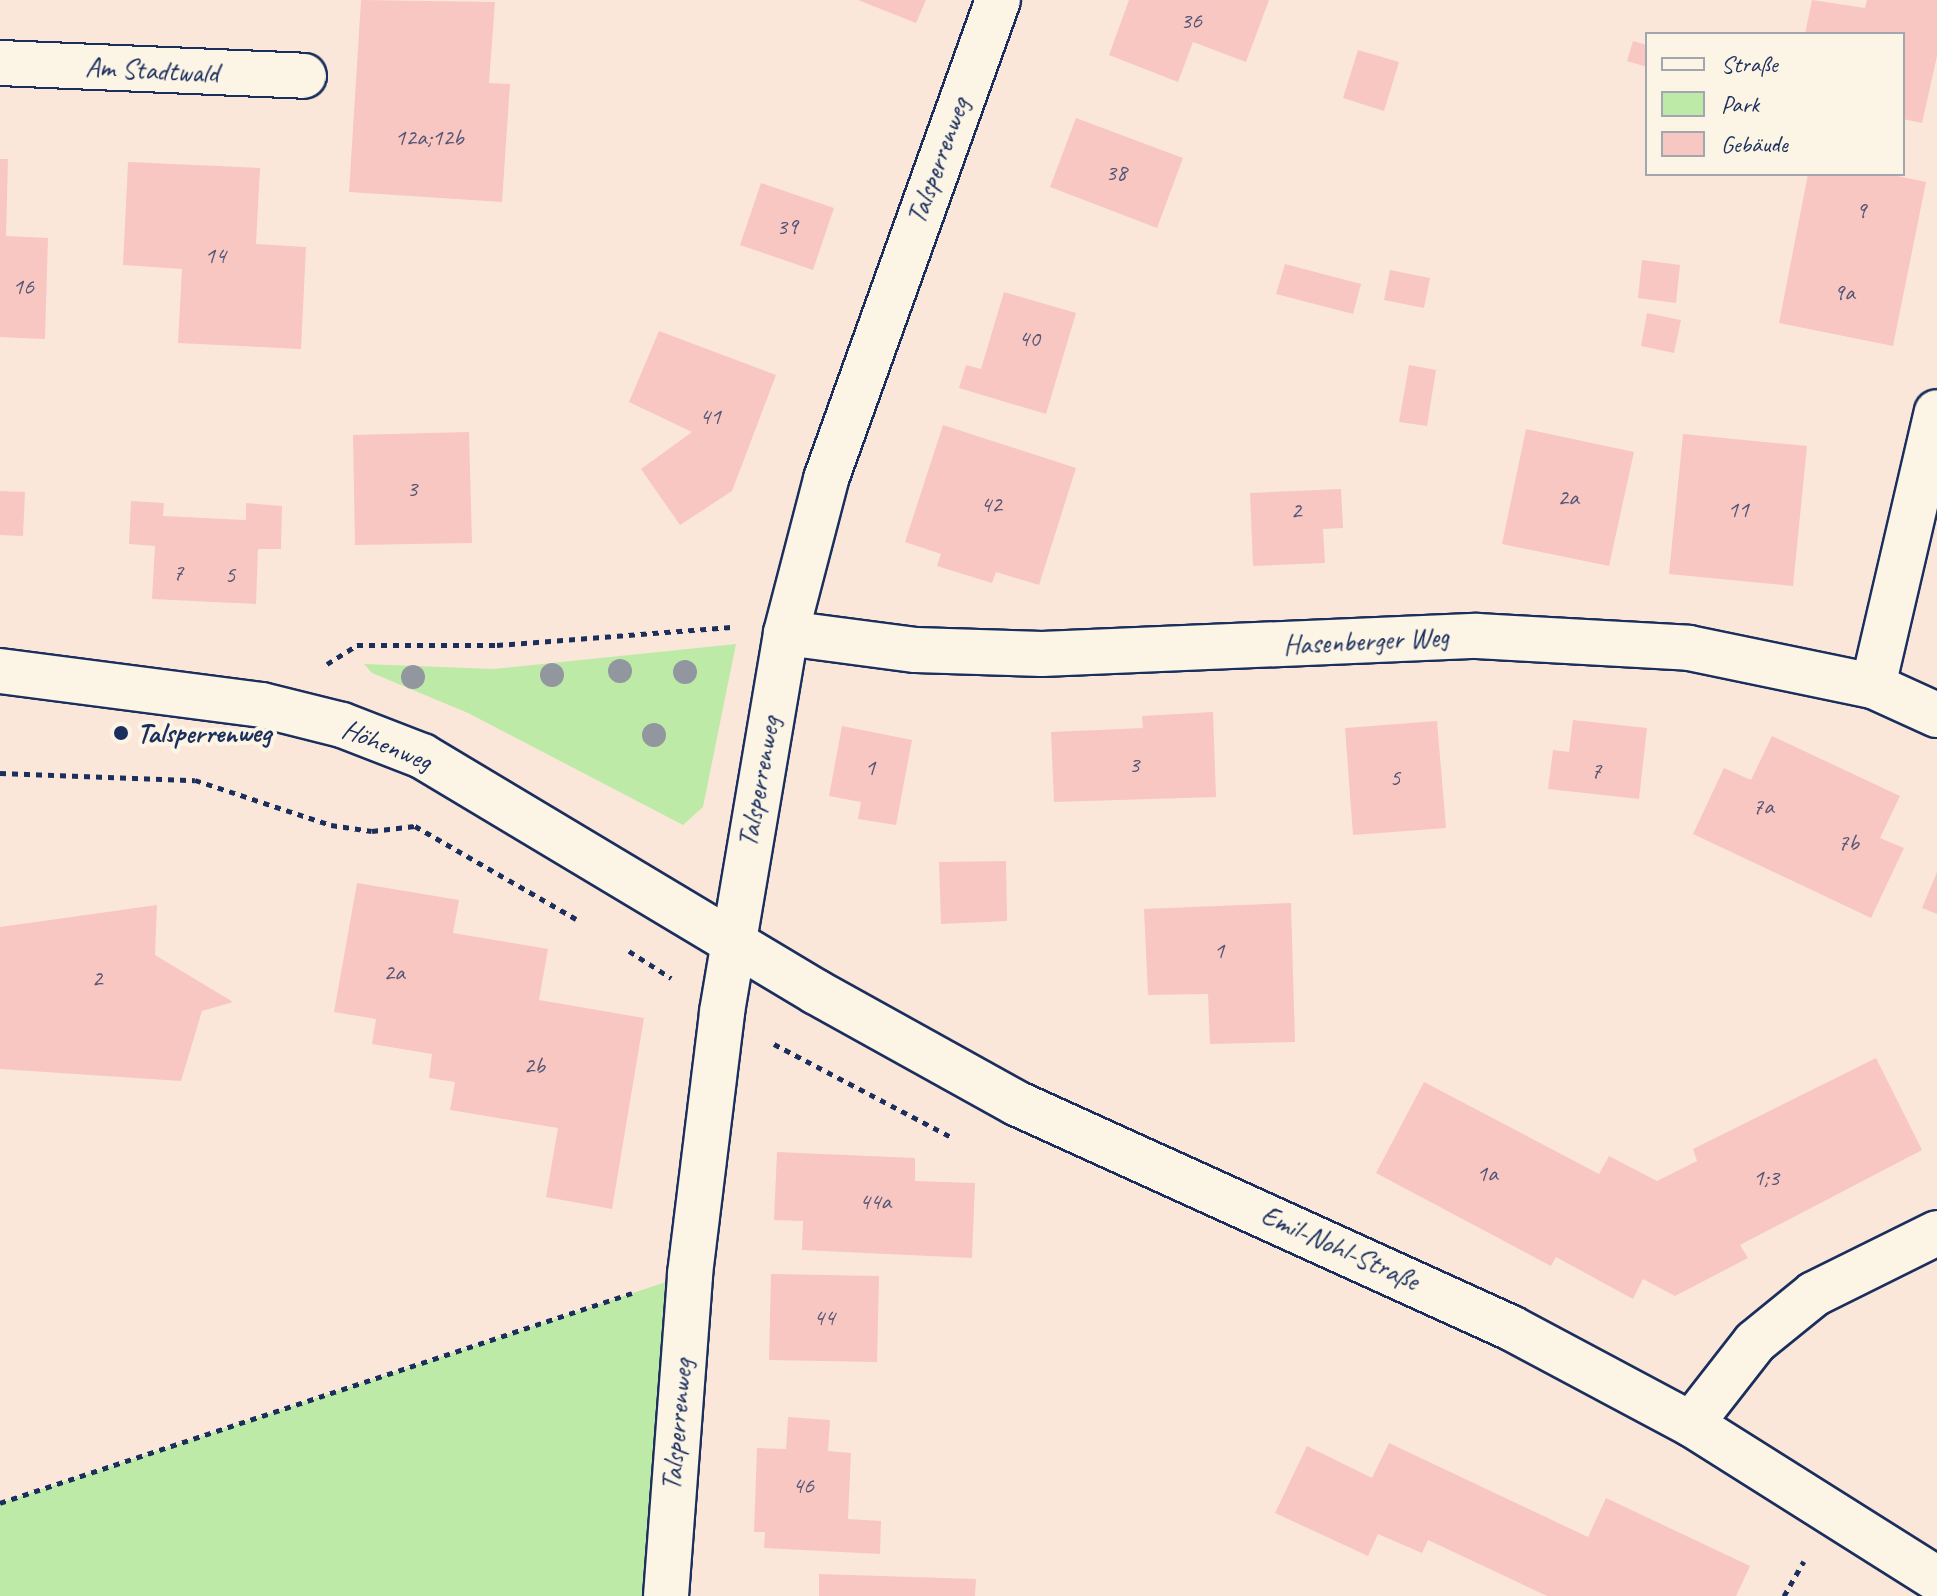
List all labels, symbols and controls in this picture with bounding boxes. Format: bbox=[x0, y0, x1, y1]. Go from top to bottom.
house number: 36 bbox=[1180, 7, 1202, 35]
legend bbox=[1645, 32, 1905, 176]
text: Straße bbox=[1721, 49, 1778, 79]
street label: Am Stadtwald bbox=[84, 50, 220, 90]
text: Park bbox=[1721, 89, 1759, 119]
street label: Talsperrenweg bbox=[900, 93, 976, 229]
house number: 12a;12b bbox=[395, 124, 463, 152]
text: Gebäude bbox=[1721, 129, 1788, 159]
house number: 38 bbox=[1105, 159, 1127, 187]
house number: 9 bbox=[1856, 197, 1866, 225]
house number: 39 bbox=[776, 213, 798, 241]
house number: 14 bbox=[204, 242, 226, 270]
house number: 16 bbox=[12, 273, 34, 301]
house number: 9a bbox=[1833, 279, 1855, 307]
house number: 40 bbox=[1018, 325, 1040, 353]
house number: 41 bbox=[699, 403, 721, 431]
house number: 3 bbox=[407, 475, 417, 503]
house number: 2a bbox=[1557, 484, 1579, 512]
house number: 42 bbox=[980, 491, 1002, 519]
house number: 11 bbox=[1727, 496, 1749, 524]
house number: 2 bbox=[1291, 497, 1301, 525]
house number: 7 bbox=[173, 559, 183, 587]
house number: 5 bbox=[225, 561, 235, 589]
street label: Hasenberger Weg bbox=[1282, 620, 1450, 662]
street label: Höhenweg bbox=[337, 712, 437, 778]
street label: Talsperrenweg bbox=[731, 714, 787, 850]
place label: Talsperrenweg bbox=[137, 716, 271, 750]
marker: Talsperrenweg bbox=[112, 724, 130, 742]
house number: 3 bbox=[1129, 751, 1139, 779]
house number: 1 bbox=[865, 754, 875, 782]
house number: 7 bbox=[1591, 757, 1601, 785]
house number: 5 bbox=[1390, 764, 1400, 792]
house number: 7a bbox=[1752, 793, 1774, 821]
house number: 7b bbox=[1837, 829, 1859, 857]
house number: 1 bbox=[1214, 937, 1224, 965]
house number: 2a bbox=[383, 959, 405, 987]
house number: 2 bbox=[92, 965, 102, 993]
house number: 2b bbox=[523, 1052, 545, 1080]
house number: 1a bbox=[1476, 1160, 1498, 1188]
house number: 1;3 bbox=[1753, 1164, 1779, 1192]
house number: 44a bbox=[859, 1188, 891, 1216]
street label: Emil-Nohl-Straße bbox=[1256, 1198, 1424, 1298]
house number: 44 bbox=[813, 1304, 835, 1332]
street label: Talsperrenweg bbox=[655, 1358, 699, 1492]
house number: 46 bbox=[792, 1472, 814, 1500]

